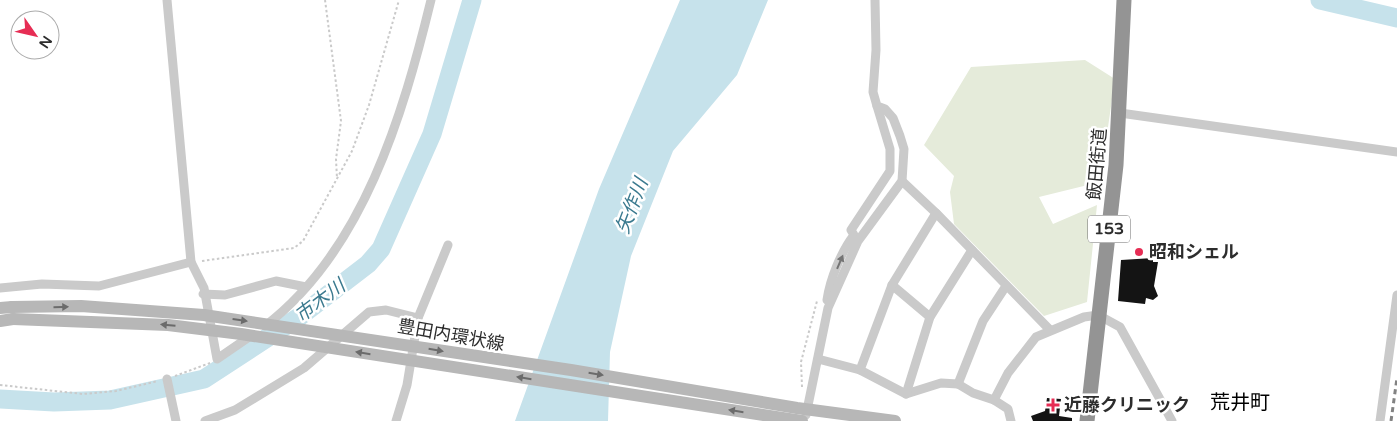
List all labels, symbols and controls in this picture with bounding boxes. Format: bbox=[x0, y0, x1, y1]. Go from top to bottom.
north arrow bbox=[10, 10, 60, 60]
text: N bbox=[35, 33, 56, 51]
street label: 飯田街道 bbox=[1083, 127, 1111, 201]
water label: 矢作川 bbox=[612, 174, 653, 237]
road number: 153 bbox=[1088, 215, 1130, 242]
place label: 昭和シェル bbox=[1149, 241, 1239, 263]
marker: 昭和シェル bbox=[1133, 246, 1145, 258]
one-way arrow bbox=[836, 254, 844, 269]
water label: 市木川 bbox=[291, 274, 351, 327]
one-way arrow bbox=[53, 303, 69, 311]
street label: 豊田内環状線 bbox=[396, 315, 506, 355]
one-way arrow bbox=[233, 316, 249, 324]
one-way arrow bbox=[159, 321, 175, 329]
one-way arrow bbox=[428, 347, 444, 355]
one-way arrow bbox=[355, 349, 371, 357]
one-way arrow bbox=[589, 371, 605, 379]
one-way arrow bbox=[515, 374, 531, 382]
district label: 荒井町 bbox=[1210, 391, 1270, 415]
place label: 近藤クリニック bbox=[1064, 394, 1190, 416]
marker: 近藤クリニック bbox=[1046, 398, 1060, 412]
one-way arrow bbox=[728, 407, 744, 415]

